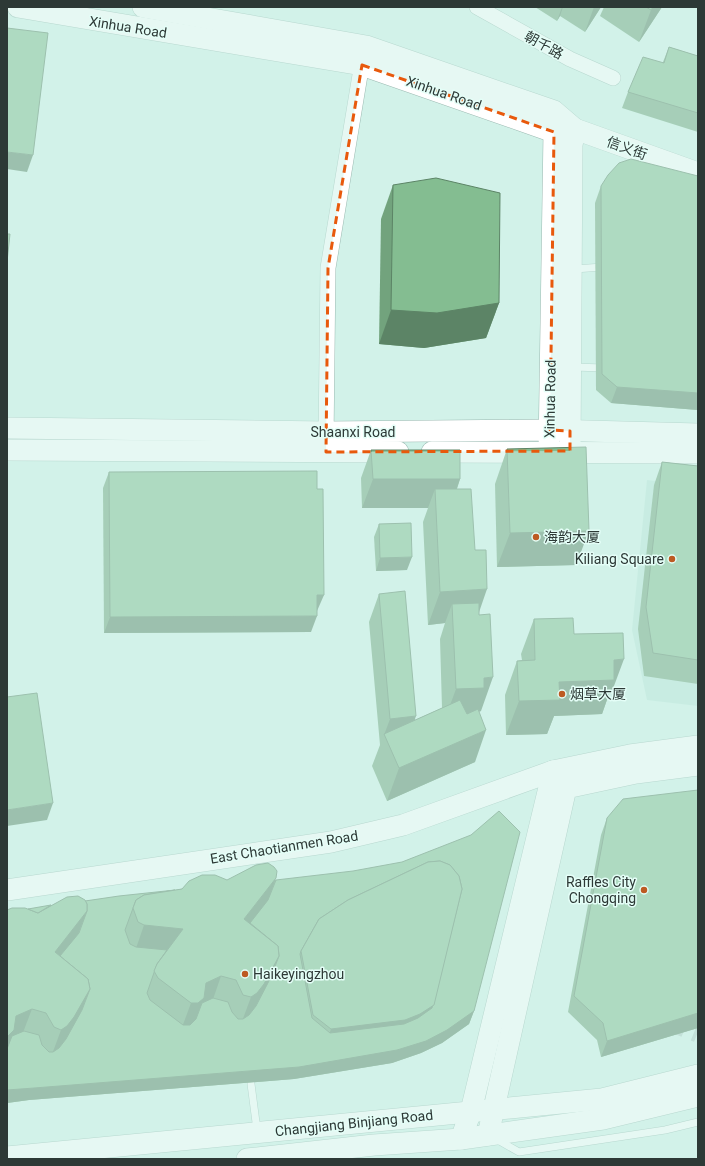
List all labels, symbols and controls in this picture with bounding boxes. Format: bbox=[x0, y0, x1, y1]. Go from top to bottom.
street label: Xinhua Road bbox=[88, 13, 168, 41]
street label: 朝千路 bbox=[522, 28, 566, 62]
street label: Xinhua Road bbox=[404, 73, 484, 113]
street label: 信义街 bbox=[605, 133, 649, 163]
street label: Xinhua Road bbox=[541, 360, 559, 438]
street label: Shaanxi Road bbox=[311, 424, 395, 440]
place label: 海韵大厦 bbox=[544, 529, 600, 545]
marker: 海韵大厦 bbox=[531, 532, 541, 542]
place label: Kiliang Square bbox=[575, 551, 664, 567]
marker: Kiliang Square bbox=[667, 554, 677, 564]
place label: 烟草大厦 bbox=[570, 686, 626, 702]
marker: 烟草大厦 bbox=[557, 689, 567, 699]
street label: East Chaotianmen Road bbox=[209, 827, 359, 867]
place label: Raffles City Chongqing bbox=[566, 874, 636, 906]
marker: Raffles City Chongqing bbox=[639, 885, 649, 895]
place label: Haikeyingzhou bbox=[253, 966, 344, 982]
marker: Haikeyingzhou bbox=[240, 969, 250, 979]
street label: Changjiang Binjiang Road bbox=[274, 1107, 434, 1139]

